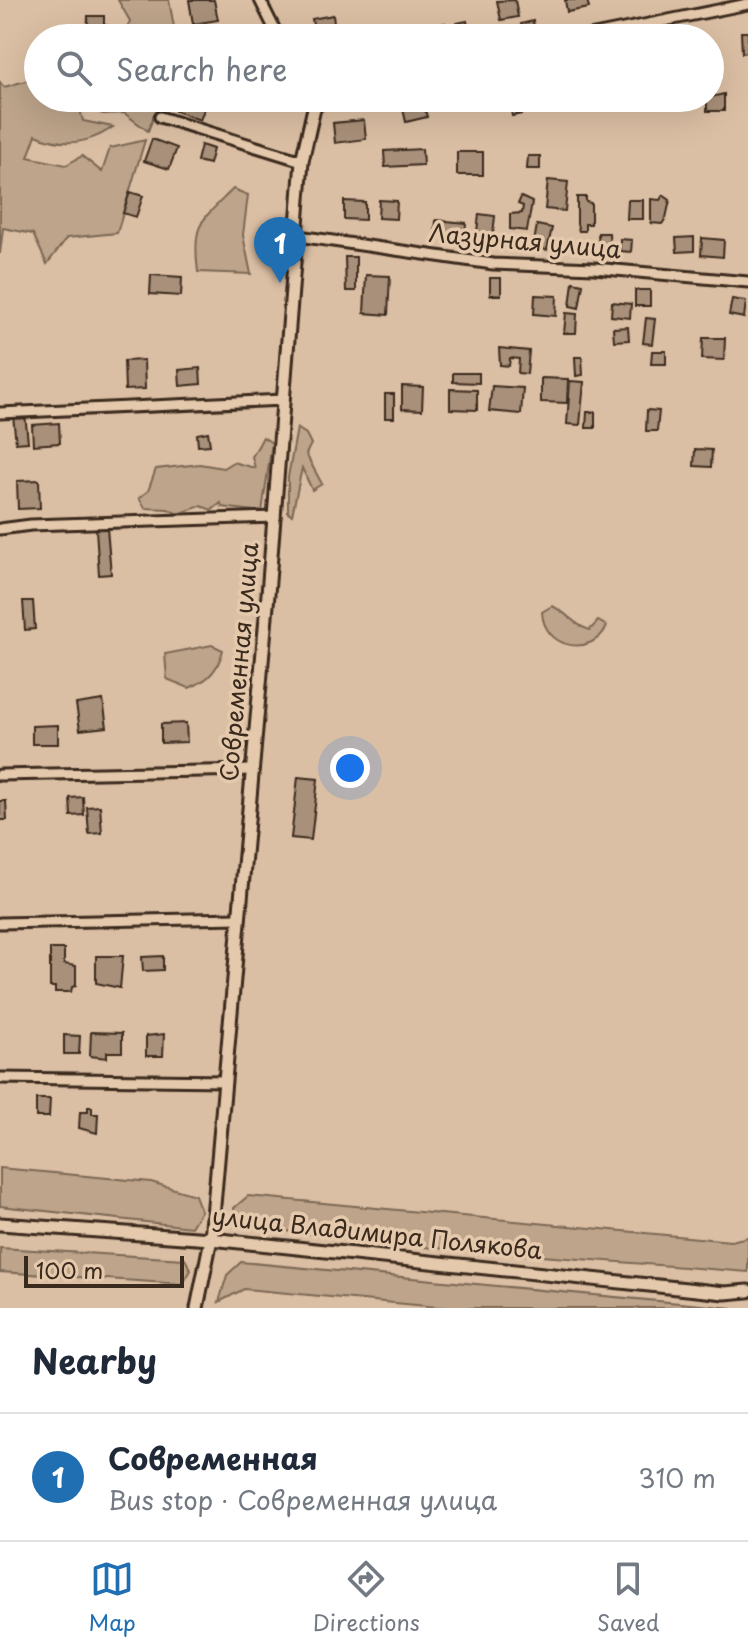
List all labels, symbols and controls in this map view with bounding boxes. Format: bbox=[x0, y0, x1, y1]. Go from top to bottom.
search box bbox=[24, 24, 724, 112]
icon: search bbox=[52, 46, 96, 90]
text: Search here bbox=[116, 46, 288, 91]
street label: Лазурная улица bbox=[428, 214, 623, 266]
pin: 1 bbox=[254, 217, 306, 283]
street label: Современная улица bbox=[210, 541, 266, 783]
your location bbox=[330, 748, 370, 788]
street label: улица Владимира Полякова bbox=[210, 1197, 544, 1267]
scale bar bbox=[24, 1252, 184, 1288]
text: 100 m bbox=[36, 1253, 103, 1286]
text: Nearby bbox=[32, 1334, 157, 1386]
text: Современная bbox=[108, 1435, 318, 1480]
text: 1 bbox=[52, 1458, 64, 1497]
text: 310 m bbox=[638, 1458, 716, 1497]
text: Bus stop · Современная улица bbox=[108, 1480, 497, 1519]
tab: Map bbox=[89, 1557, 136, 1638]
tab: Directions bbox=[313, 1557, 420, 1638]
tab: Saved bbox=[597, 1557, 659, 1638]

